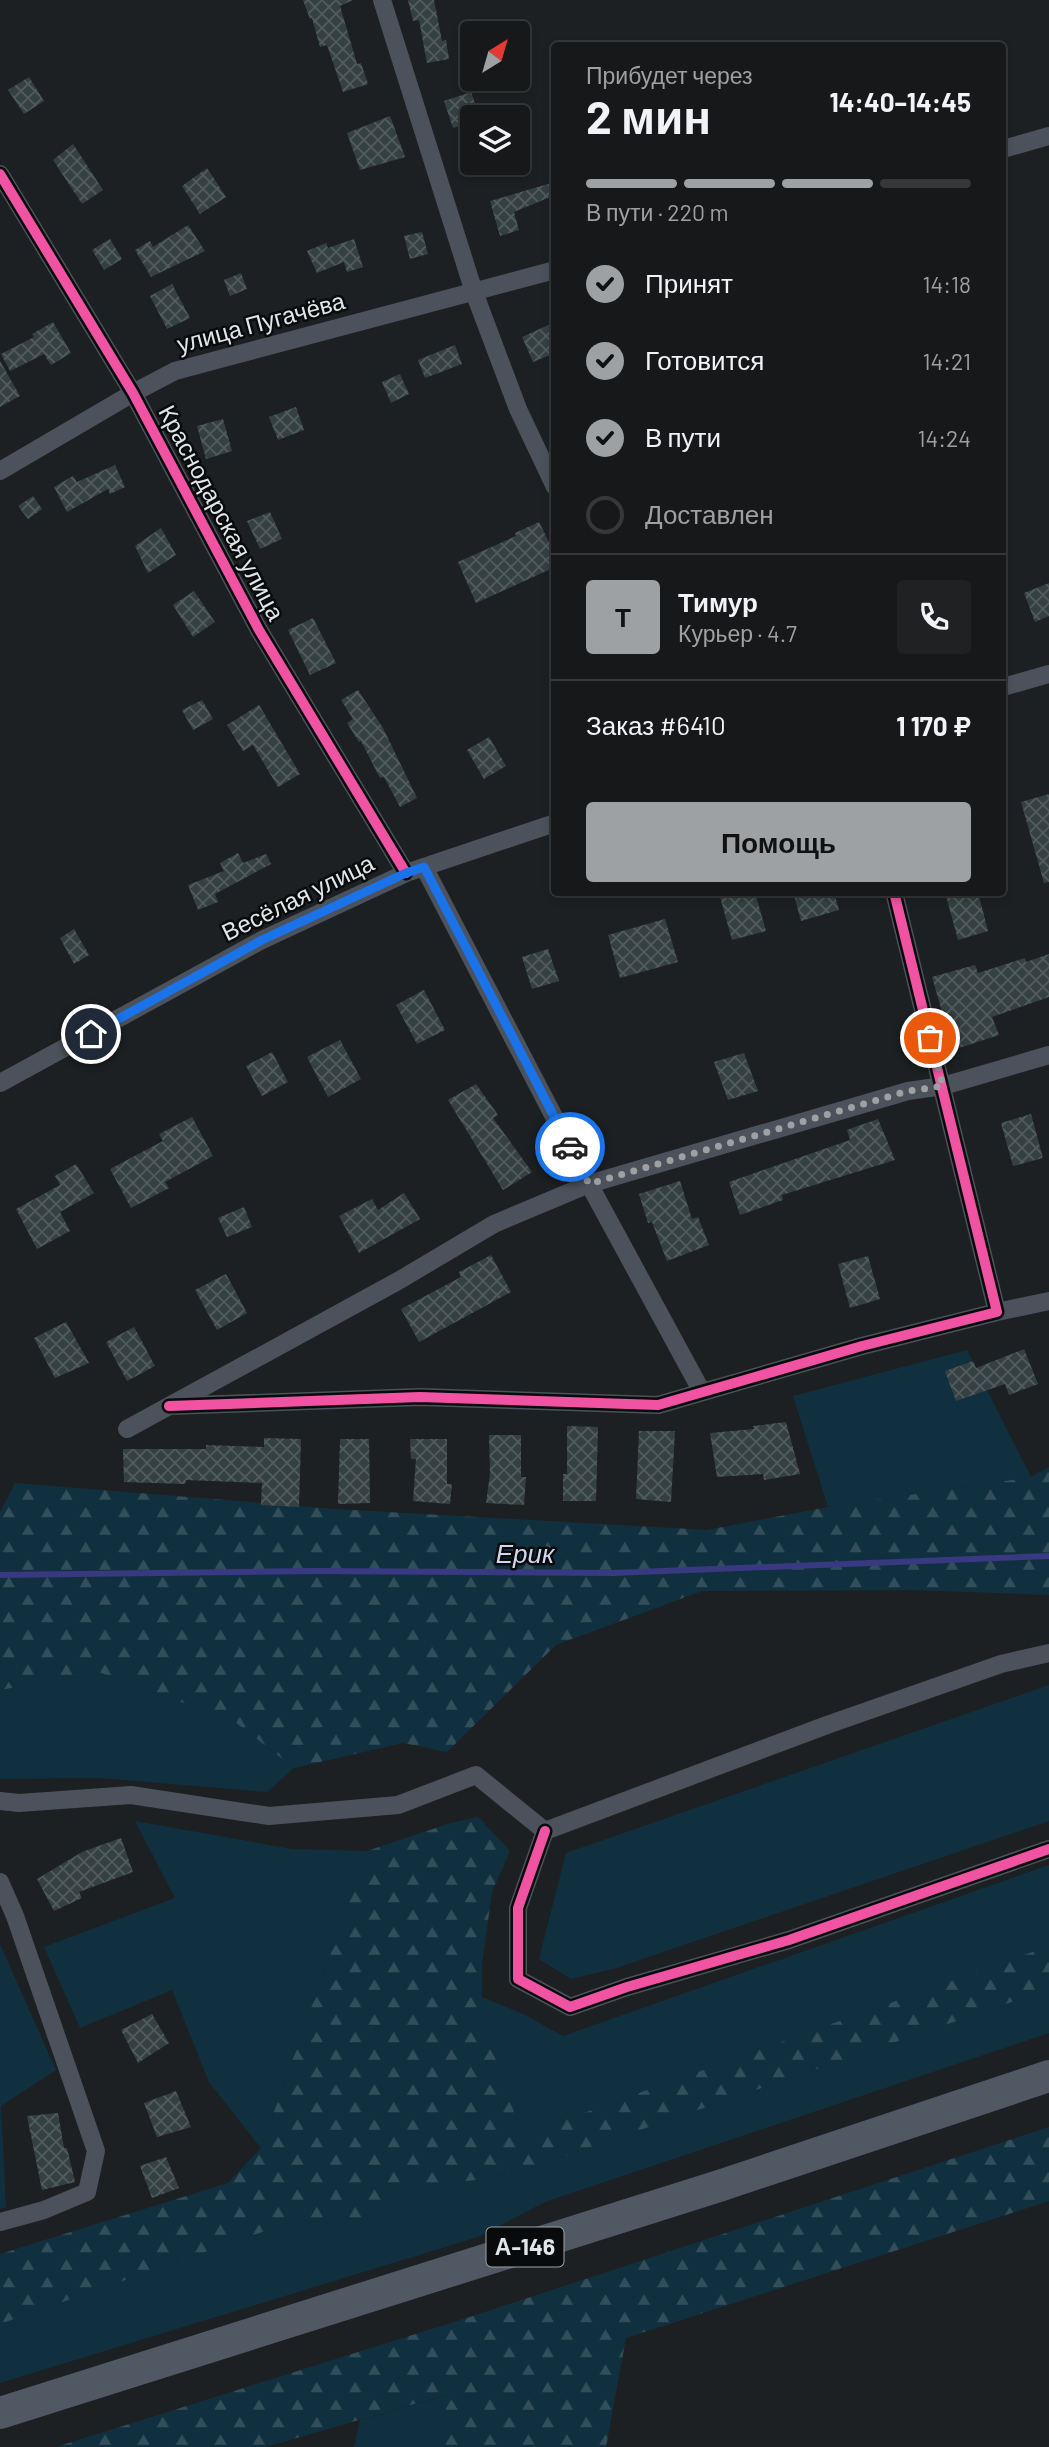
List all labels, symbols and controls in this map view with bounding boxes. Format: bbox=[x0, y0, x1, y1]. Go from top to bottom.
north arrow bbox=[460, 21, 530, 91]
map controls bbox=[460, 21, 530, 175]
text: Прибудет через bbox=[586, 61, 753, 89]
text: 14:40–14:45 bbox=[830, 86, 971, 117]
text: 2 мин bbox=[586, 88, 711, 143]
button: layers bbox=[460, 105, 530, 175]
text: В пути · 220 m bbox=[586, 198, 729, 226]
icon: check bbox=[586, 265, 624, 303]
text: Принят bbox=[645, 267, 733, 298]
text: 14:18 bbox=[922, 270, 971, 298]
street label: улица Пугачёва bbox=[173, 285, 348, 358]
icon: check bbox=[586, 342, 624, 380]
text: Готовится bbox=[645, 344, 764, 375]
text: 14:21 bbox=[922, 347, 971, 375]
street label: Краснодарская улица bbox=[153, 400, 292, 625]
icon: check bbox=[586, 419, 624, 457]
text: В пути bbox=[645, 421, 721, 452]
text: 14:24 bbox=[917, 424, 971, 452]
text: Доставлен bbox=[645, 498, 774, 529]
button: phone bbox=[897, 580, 971, 654]
text: Тимур bbox=[678, 586, 758, 617]
text: Т bbox=[615, 601, 631, 632]
text: Курьер · 4.7 bbox=[678, 619, 797, 647]
text: Заказ #6410 bbox=[586, 709, 726, 740]
text: 1 170 ₽ bbox=[896, 710, 971, 741]
button: Помощь bbox=[586, 802, 971, 882]
street label: Весёлая улица bbox=[216, 847, 379, 946]
pin bbox=[61, 1004, 121, 1064]
pin bbox=[900, 1008, 960, 1068]
icon: home bbox=[72, 1015, 110, 1053]
icon: bag bbox=[911, 1019, 949, 1057]
courier bbox=[535, 1112, 605, 1182]
icon: car bbox=[551, 1128, 589, 1166]
water label: Ерик bbox=[496, 1537, 556, 1568]
road number: А-146 bbox=[486, 2228, 564, 2266]

